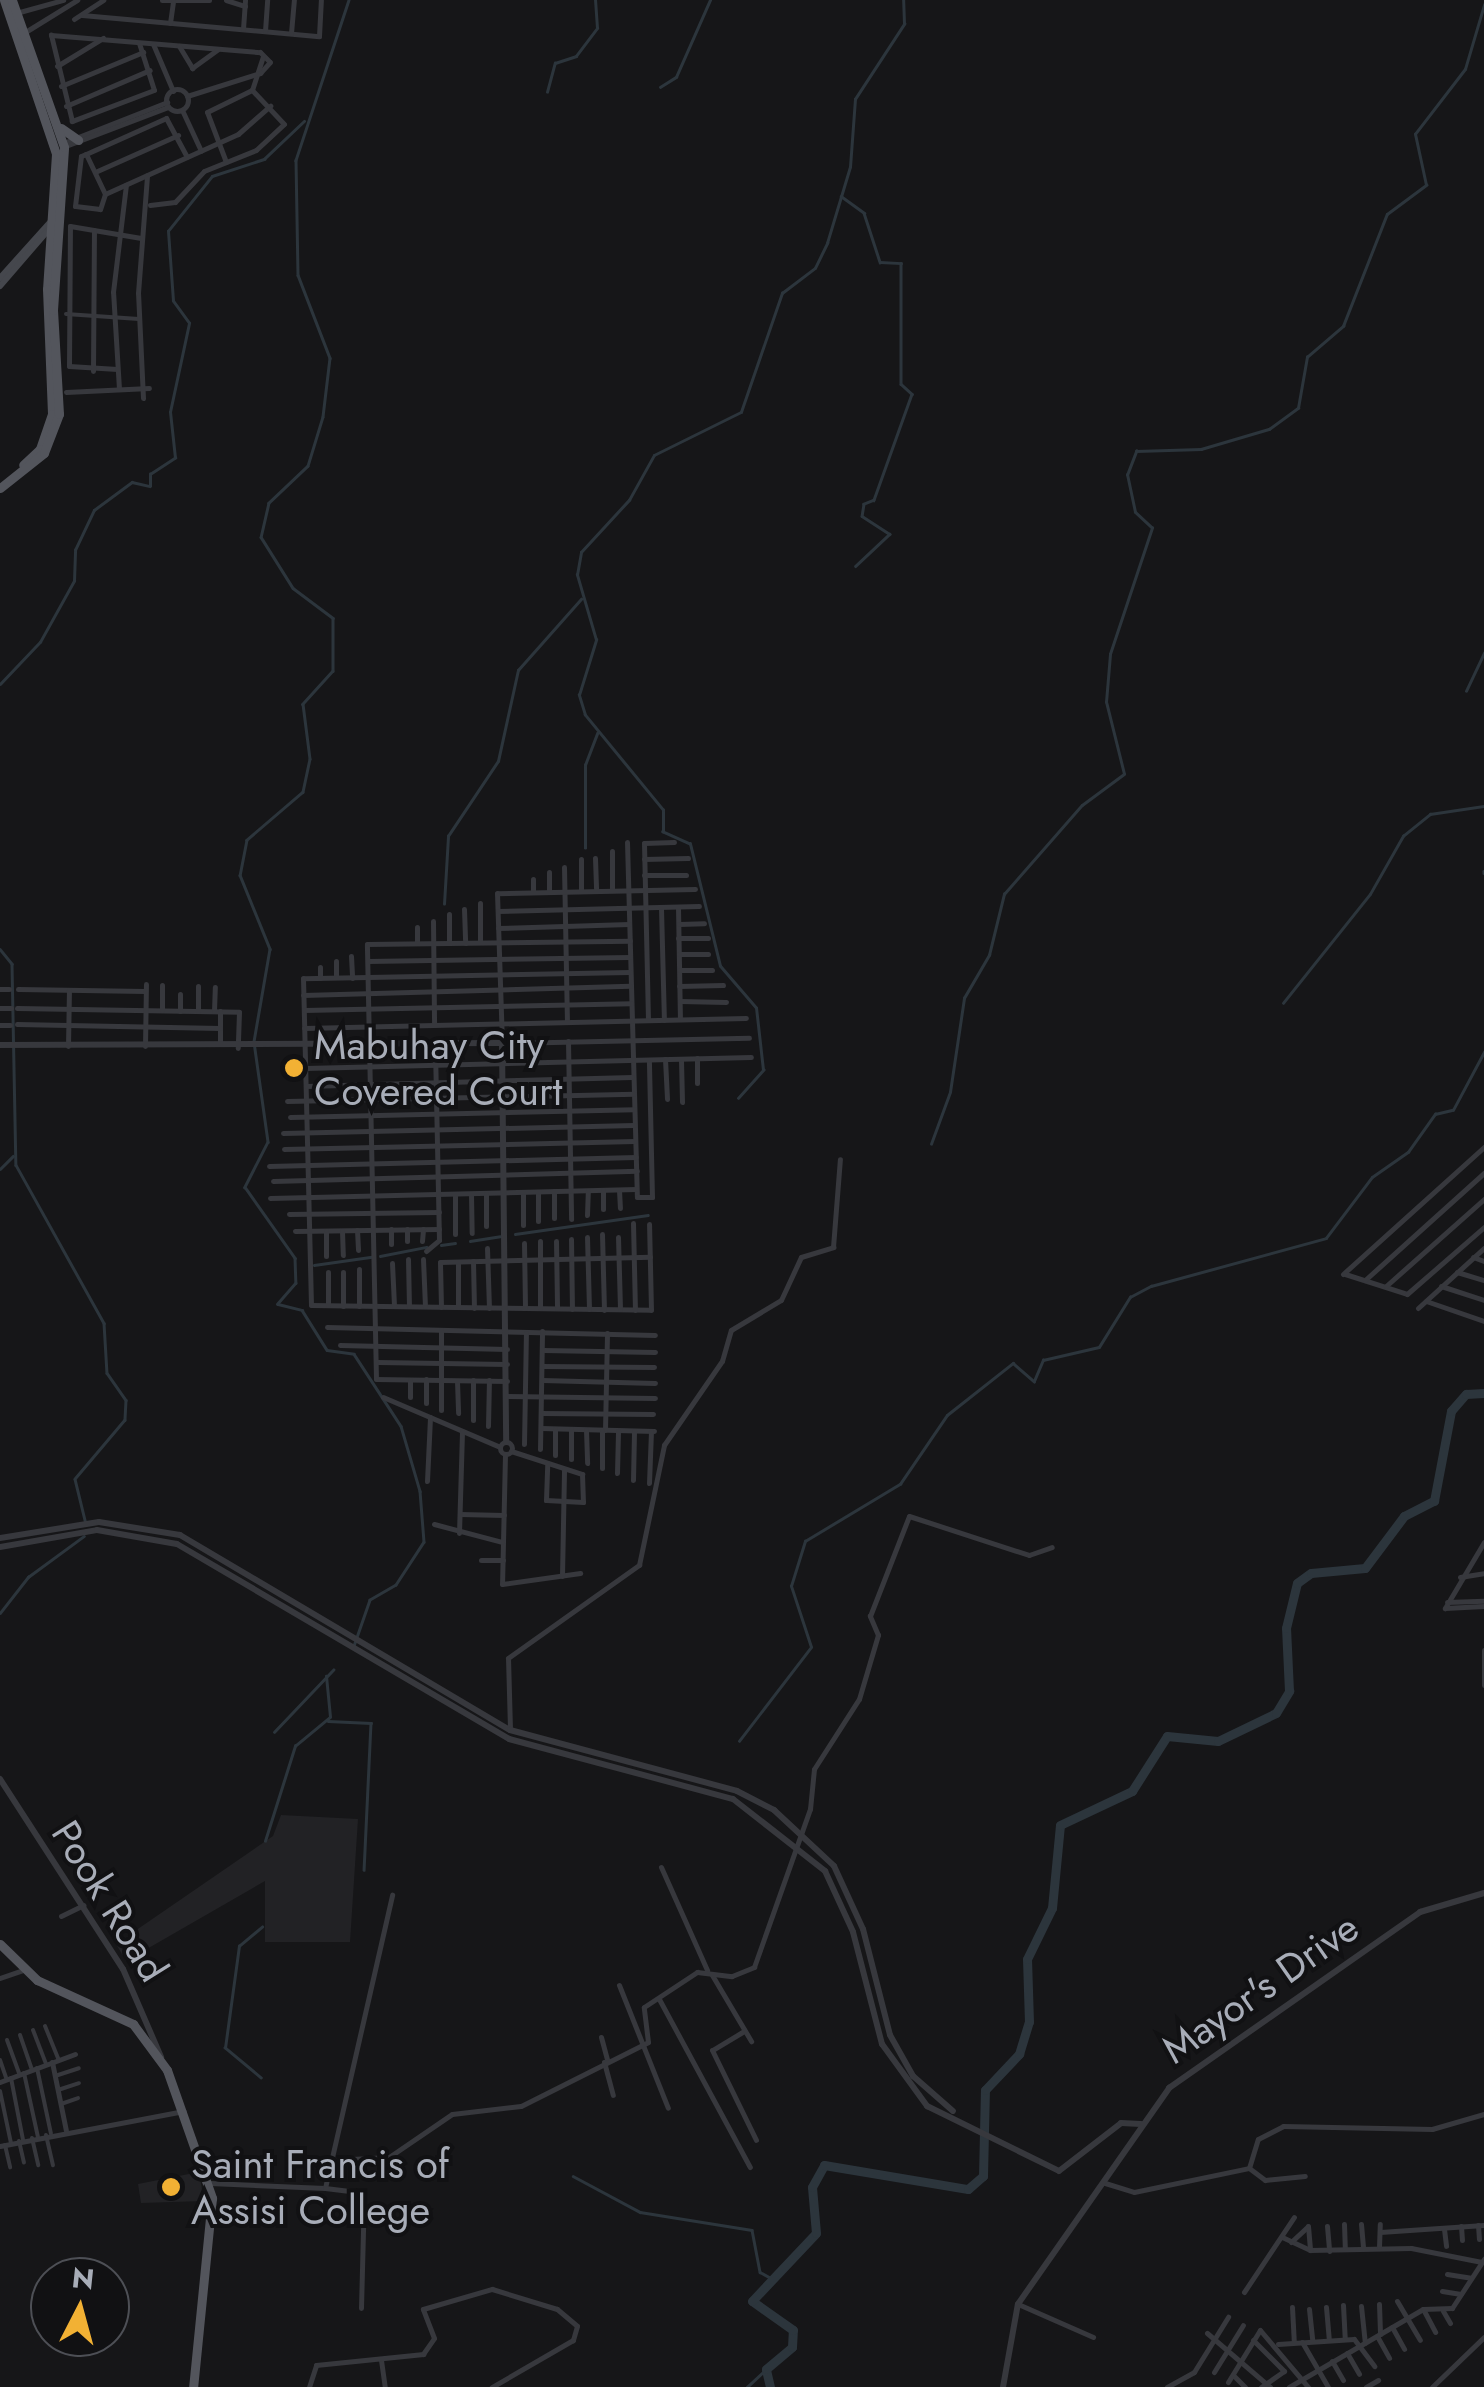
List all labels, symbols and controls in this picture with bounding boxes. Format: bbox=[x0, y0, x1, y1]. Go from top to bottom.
place label: Mabuhay City Covered Court bbox=[314, 1021, 562, 1115]
marker: Mabuhay City Covered Court bbox=[283, 1057, 305, 1079]
street label: Pook Road bbox=[42, 1812, 178, 1990]
street label: Mayor's Drive bbox=[1153, 1903, 1367, 2073]
place label: Saint Francis of Assisi College bbox=[191, 2140, 449, 2234]
marker: Saint Francis of Assisi College bbox=[160, 2176, 182, 2198]
north arrow bbox=[30, 2257, 130, 2357]
text: N bbox=[70, 2257, 96, 2300]

